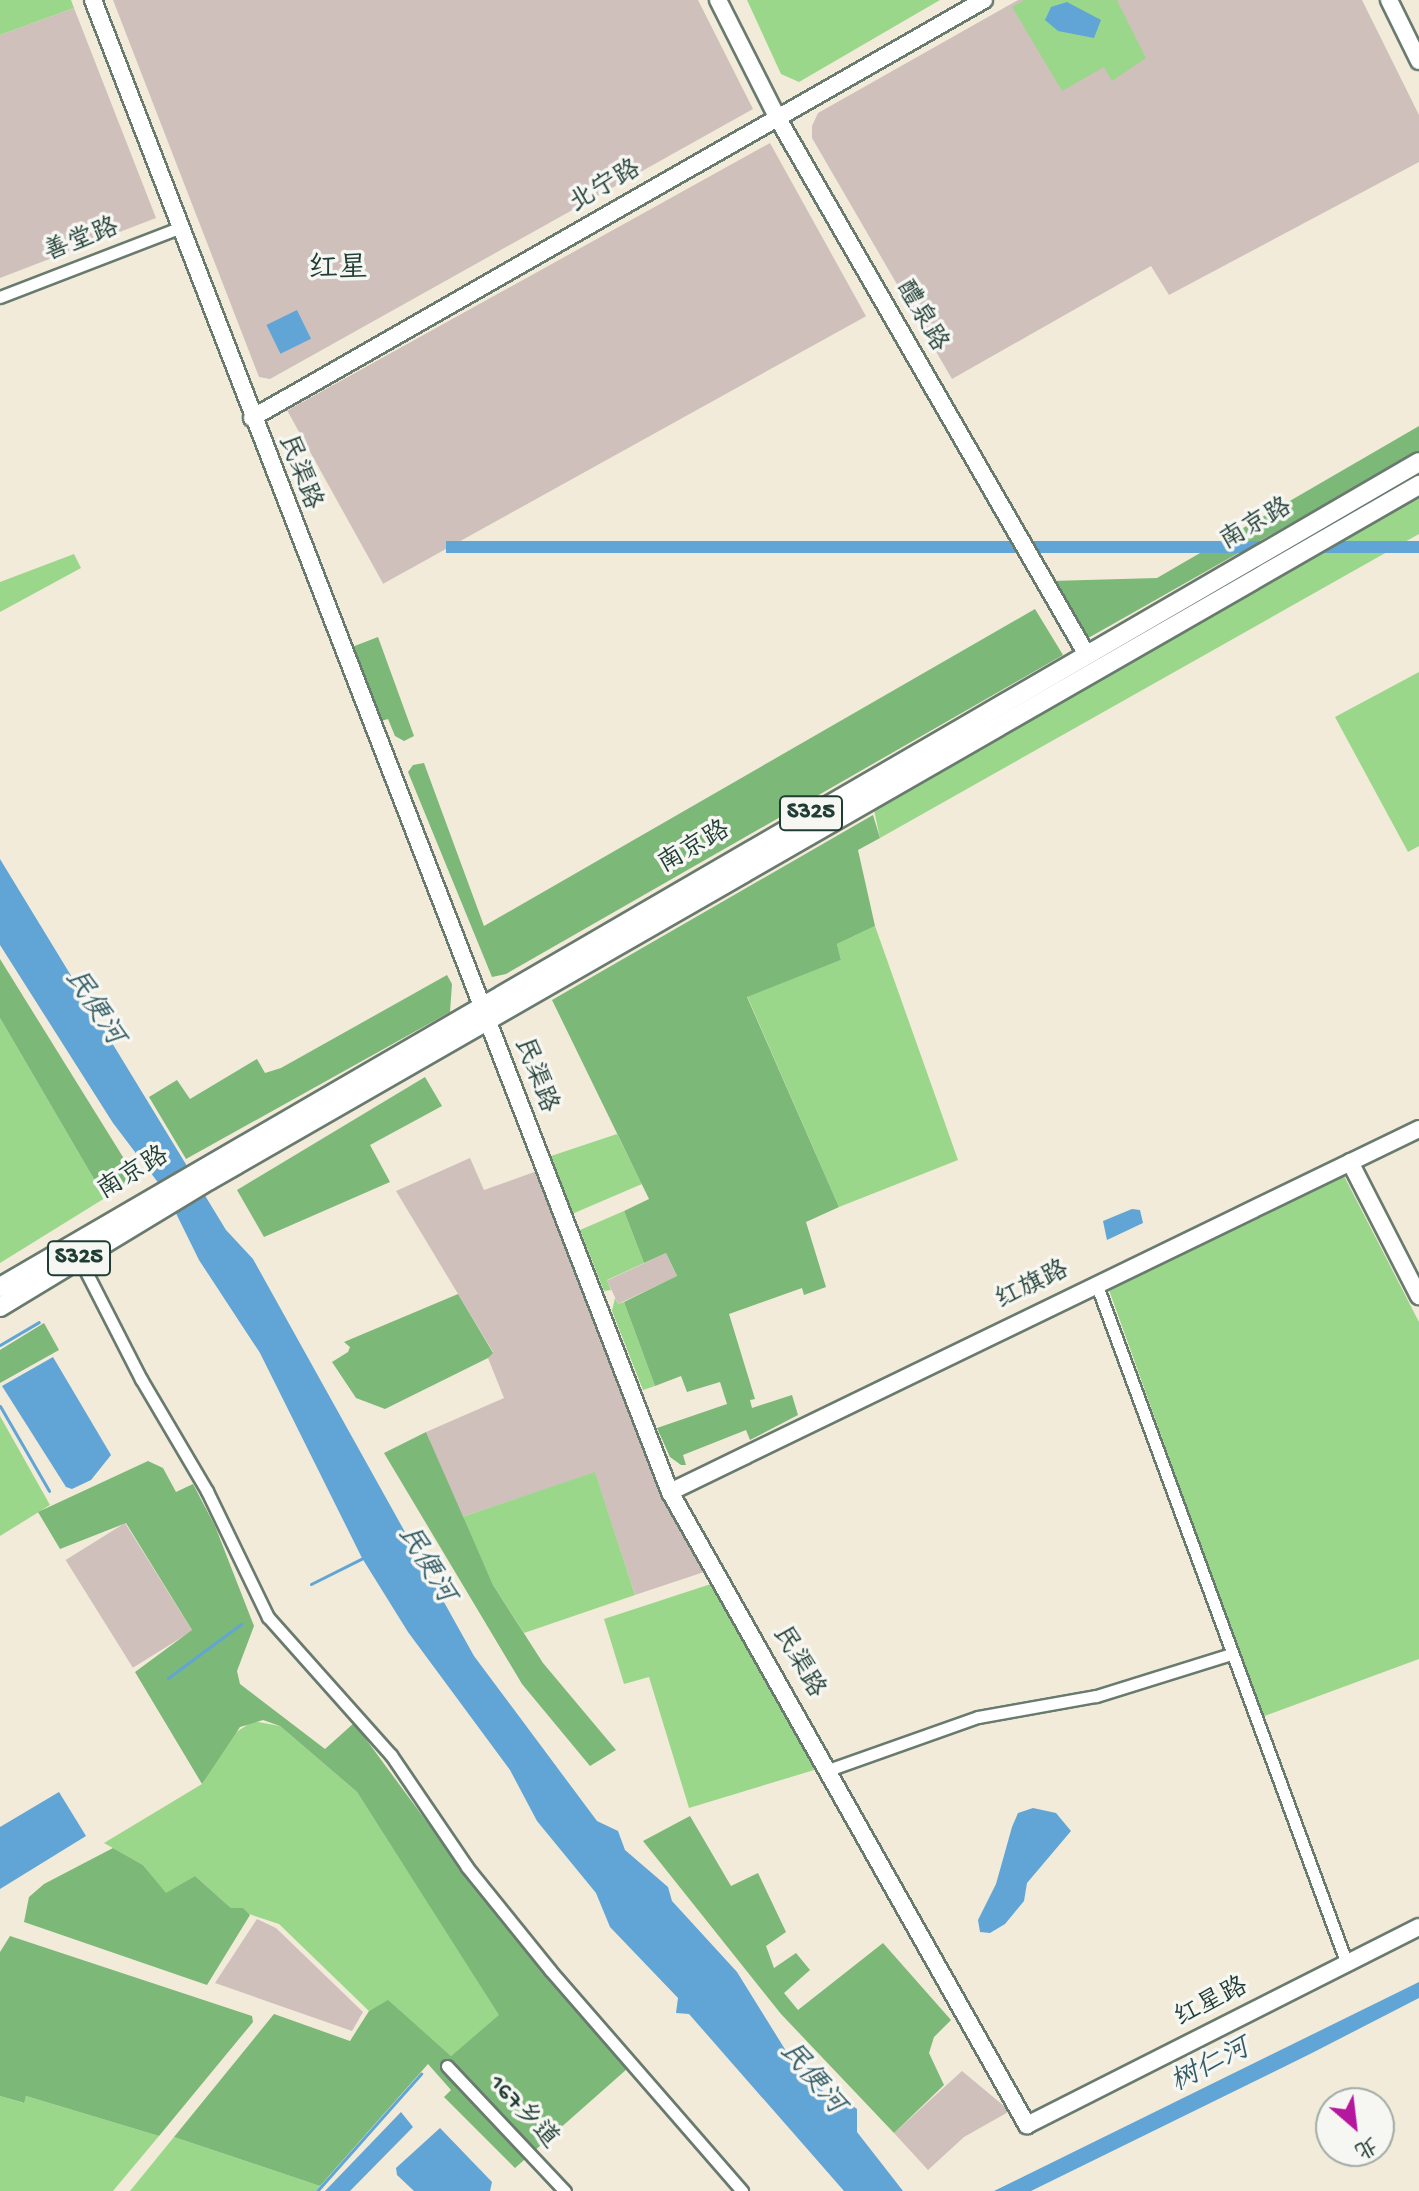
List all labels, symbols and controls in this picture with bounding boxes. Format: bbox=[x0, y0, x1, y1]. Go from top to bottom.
street label: 北宁路 bbox=[564, 155, 648, 221]
street label: 善堂路 bbox=[40, 213, 124, 271]
district label: 红星 bbox=[308, 253, 368, 289]
street label: 醴泉路 bbox=[887, 275, 953, 359]
street label: 民渠路 bbox=[269, 431, 327, 515]
street label: 南京路 bbox=[1215, 493, 1299, 559]
road number: S325 bbox=[779, 793, 843, 833]
street label: 南京路 bbox=[653, 816, 737, 882]
water label: 民便河 bbox=[56, 964, 130, 1052]
street label: 民渠路 bbox=[505, 1034, 563, 1118]
street label: 南京路 bbox=[93, 1142, 175, 1208]
road number: S325 bbox=[47, 1238, 111, 1278]
street label: 红旗路 bbox=[991, 1256, 1075, 1318]
water label: 民便河 bbox=[389, 1520, 461, 1610]
street label: 民渠路 bbox=[764, 1621, 830, 1705]
street label: 红星路 bbox=[1170, 1972, 1254, 2036]
water label: 树仁河 bbox=[1166, 2033, 1256, 2101]
water label: 民便河 bbox=[771, 2036, 851, 2122]
street label: 167乡道 bbox=[480, 2070, 564, 2156]
north arrow bbox=[1315, 2087, 1395, 2167]
text: 北 bbox=[1350, 2130, 1381, 2163]

